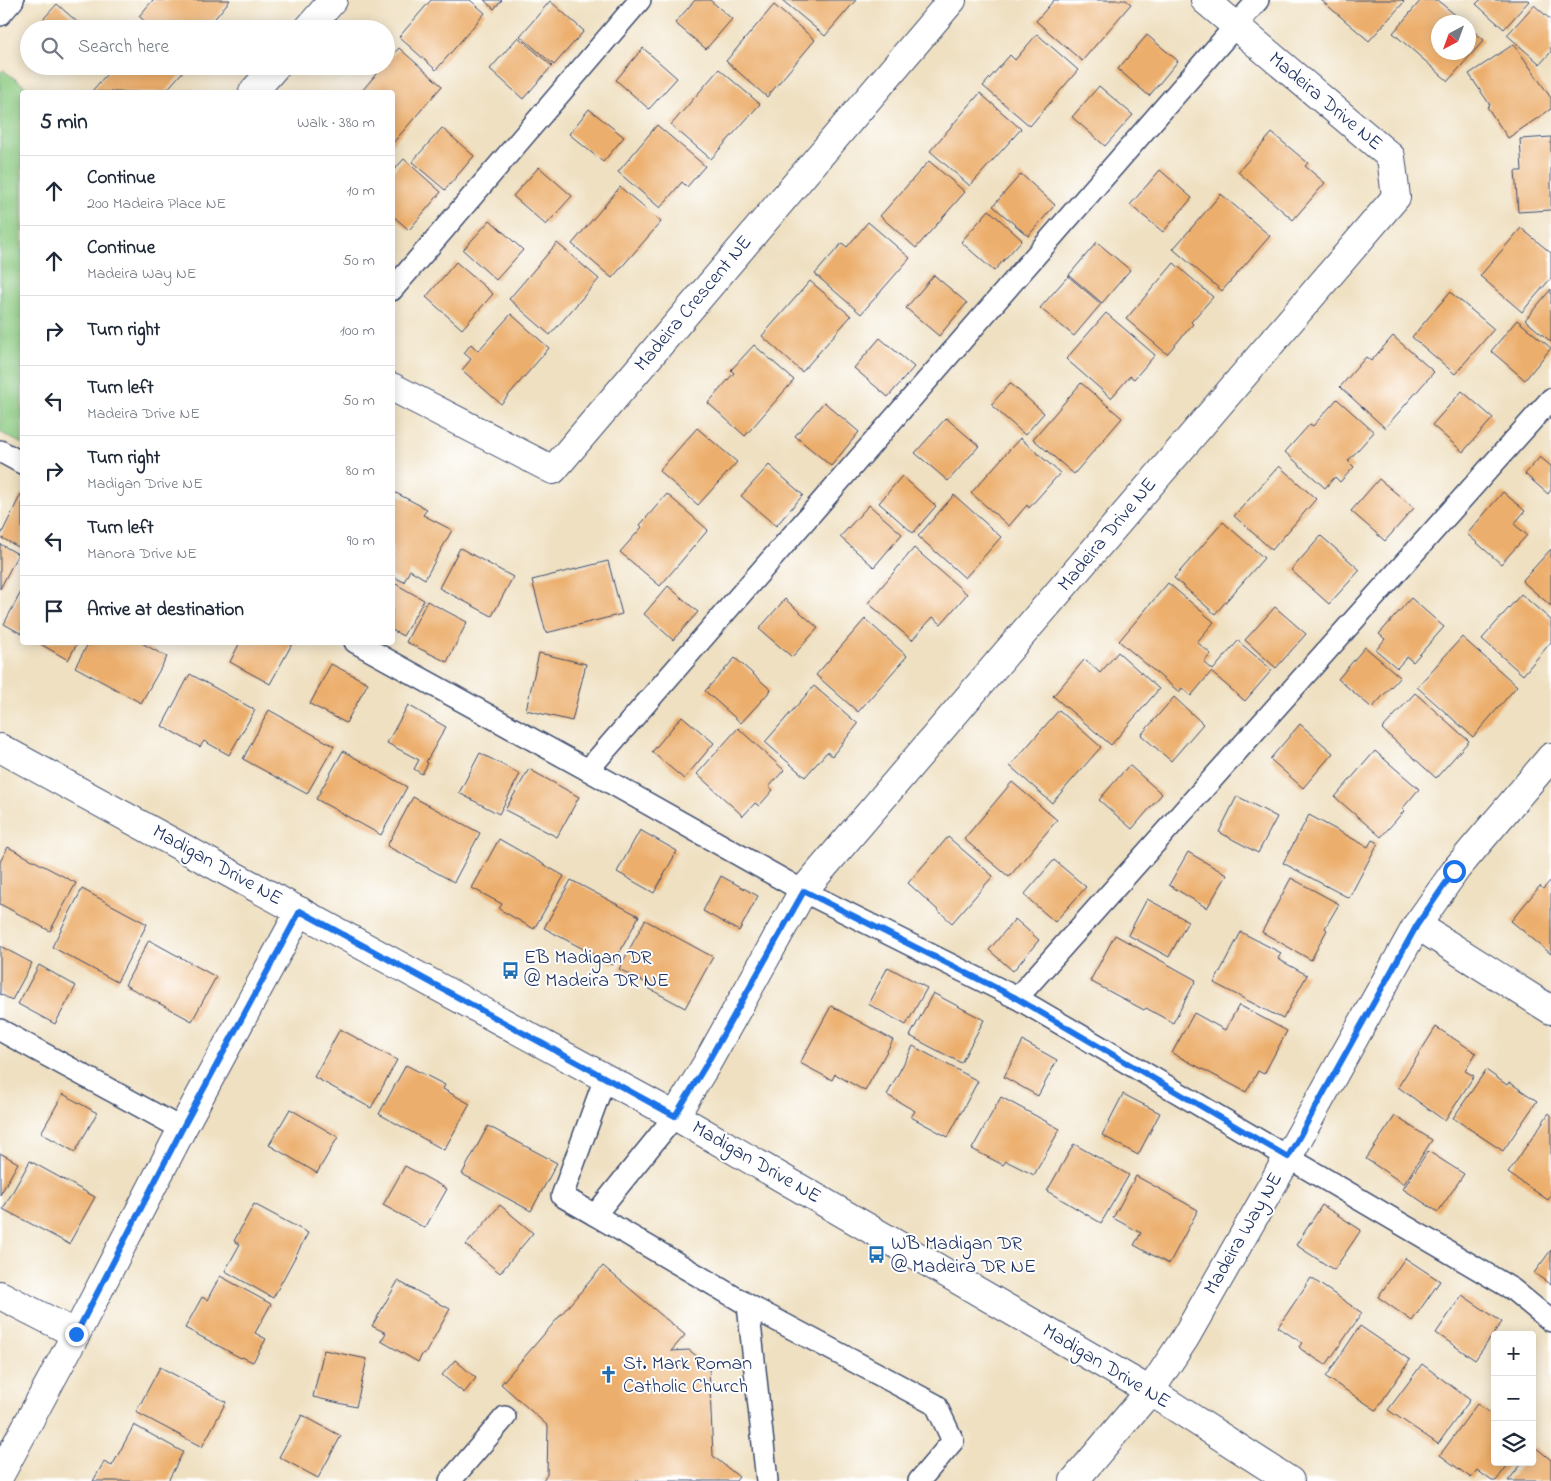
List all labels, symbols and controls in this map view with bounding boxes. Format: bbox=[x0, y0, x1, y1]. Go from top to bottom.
north arrow bbox=[1431, 15, 1476, 60]
search box bbox=[20, 20, 395, 75]
icon: search bbox=[38, 34, 66, 62]
text: Search here bbox=[78, 34, 169, 61]
street label: Madeira Drive NE bbox=[1262, 46, 1388, 158]
text: 5 min bbox=[40, 108, 88, 138]
text: Walk · 380 m bbox=[297, 111, 375, 135]
text: Continue bbox=[87, 165, 155, 192]
icon: ahead bbox=[40, 177, 68, 205]
text: 10 m bbox=[347, 179, 375, 203]
text: 200 Madeira Place NE bbox=[87, 192, 226, 216]
street label: Madeira Crescent NE bbox=[628, 230, 760, 378]
text: Continue bbox=[87, 235, 155, 262]
icon: ahead bbox=[40, 247, 68, 275]
text: 50 m bbox=[343, 249, 375, 273]
text: Madeira Way NE bbox=[87, 262, 196, 286]
icon: right bbox=[40, 317, 68, 345]
text: Turn right bbox=[87, 317, 160, 344]
text: 100 m bbox=[340, 319, 375, 343]
text: Turn left bbox=[87, 375, 154, 402]
icon: left bbox=[40, 387, 68, 415]
text: 50 m bbox=[343, 389, 375, 413]
text: Madeira Drive NE bbox=[87, 402, 200, 426]
text: Turn right bbox=[87, 445, 160, 472]
icon: right bbox=[40, 457, 68, 485]
text: 80 m bbox=[346, 459, 375, 483]
text: Madigan Drive NE bbox=[87, 472, 203, 496]
street label: Madeira Drive NE bbox=[1052, 472, 1164, 598]
text: Turn left bbox=[87, 515, 154, 542]
icon: left bbox=[40, 527, 68, 555]
text: 90 m bbox=[347, 529, 375, 553]
text: Manora Drive NE bbox=[87, 542, 197, 566]
icon: arrive bbox=[40, 597, 68, 625]
text: Arrive at destination bbox=[87, 597, 244, 624]
street label: Madigan Drive NE bbox=[146, 818, 287, 915]
route start bbox=[1443, 860, 1466, 883]
place label: EB Madigan DR @ Madeira DR NE bbox=[524, 944, 669, 996]
bus stop icon: EB Madigan DR @ Madeira DR NE bbox=[500, 960, 520, 980]
street label: Madigan Drive NE bbox=[686, 1114, 826, 1213]
street label: Madeira Way NE bbox=[1197, 1168, 1291, 1300]
place label: WB Madigan DR @ Madeira DR NE bbox=[891, 1230, 1036, 1282]
bus stop icon: WB Madigan DR @ Madeira DR NE bbox=[867, 1245, 887, 1265]
street label: Madigan Drive NE bbox=[1036, 1317, 1176, 1418]
route end bbox=[65, 1323, 88, 1346]
map controls bbox=[1491, 1331, 1536, 1466]
button: + bbox=[1491, 1331, 1536, 1376]
place label: St. Mark Roman Catholic Church bbox=[623, 1350, 752, 1402]
church icon: St. Mark Roman Catholic Church bbox=[599, 1365, 619, 1385]
button: − bbox=[1491, 1376, 1536, 1421]
button: layers bbox=[1491, 1421, 1536, 1466]

